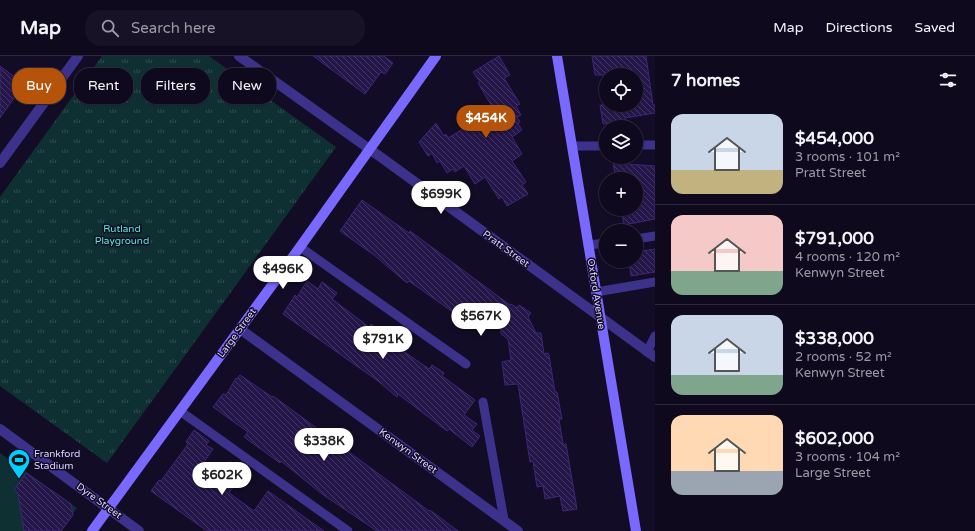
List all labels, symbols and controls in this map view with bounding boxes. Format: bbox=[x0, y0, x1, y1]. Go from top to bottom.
search box bbox=[85, 10, 365, 46]
text: Map bbox=[20, 17, 61, 39]
icon: search bbox=[99, 17, 121, 39]
text: Search here bbox=[131, 19, 215, 37]
text: Map bbox=[773, 19, 804, 36]
text: Directions bbox=[826, 19, 893, 36]
text: Saved bbox=[915, 19, 955, 36]
chip: Buy bbox=[12, 68, 66, 104]
chip: Rent bbox=[74, 68, 133, 104]
chip: Filters bbox=[141, 68, 210, 104]
chip: New bbox=[218, 68, 276, 104]
map controls bbox=[599, 68, 643, 268]
button: locate bbox=[599, 68, 643, 112]
icon: filters bbox=[937, 69, 959, 91]
text: 7 homes bbox=[671, 70, 740, 91]
pin: $454K bbox=[458, 105, 514, 139]
text: $454K bbox=[465, 110, 507, 126]
button: layers bbox=[599, 120, 643, 164]
text: $454,000 bbox=[795, 128, 874, 149]
icon: home bbox=[703, 130, 751, 178]
text: 3 rooms · 101 m² bbox=[795, 149, 900, 165]
text: Pratt Street bbox=[795, 165, 866, 181]
button: + bbox=[599, 172, 643, 216]
pin: $699K bbox=[413, 181, 469, 215]
text: $699K bbox=[420, 186, 462, 202]
park label: Rutland Playground bbox=[95, 223, 149, 247]
button: − bbox=[599, 224, 643, 268]
street label: Pratt Street bbox=[480, 228, 532, 270]
text: $791,000 bbox=[795, 228, 874, 249]
icon: home bbox=[703, 231, 751, 279]
text: 4 rooms · 120 m² bbox=[795, 249, 900, 265]
pin: $496K bbox=[255, 256, 311, 290]
street label: Oxford Avenue bbox=[584, 258, 608, 331]
text: $496K bbox=[262, 261, 304, 277]
text: Kenwyn Street bbox=[795, 265, 885, 281]
pin: $567K bbox=[453, 303, 509, 337]
street label: Large Street bbox=[215, 306, 259, 360]
text: $567K bbox=[460, 308, 502, 324]
pin: $791K bbox=[355, 326, 411, 360]
text: $338,000 bbox=[795, 328, 874, 349]
text: $791K bbox=[362, 331, 404, 347]
icon: home bbox=[703, 331, 751, 379]
text: 2 rooms · 52 m² bbox=[795, 349, 892, 365]
text: Kenwyn Street bbox=[795, 365, 885, 381]
street label: Kenwyn Street bbox=[377, 426, 440, 476]
pin: $338K bbox=[296, 428, 352, 462]
text: $602,000 bbox=[795, 428, 874, 449]
icon: home bbox=[703, 431, 751, 479]
text: $338K bbox=[303, 433, 345, 449]
sports icon: Frankford Stadium bbox=[6, 447, 32, 480]
place label: Frankford Stadium bbox=[34, 448, 80, 472]
text: 3 rooms · 104 m² bbox=[795, 449, 900, 465]
pin: $602K bbox=[194, 462, 250, 496]
text: Large Street bbox=[795, 465, 871, 481]
text: $602K bbox=[201, 467, 243, 483]
street label: Dyre Street bbox=[74, 480, 124, 522]

